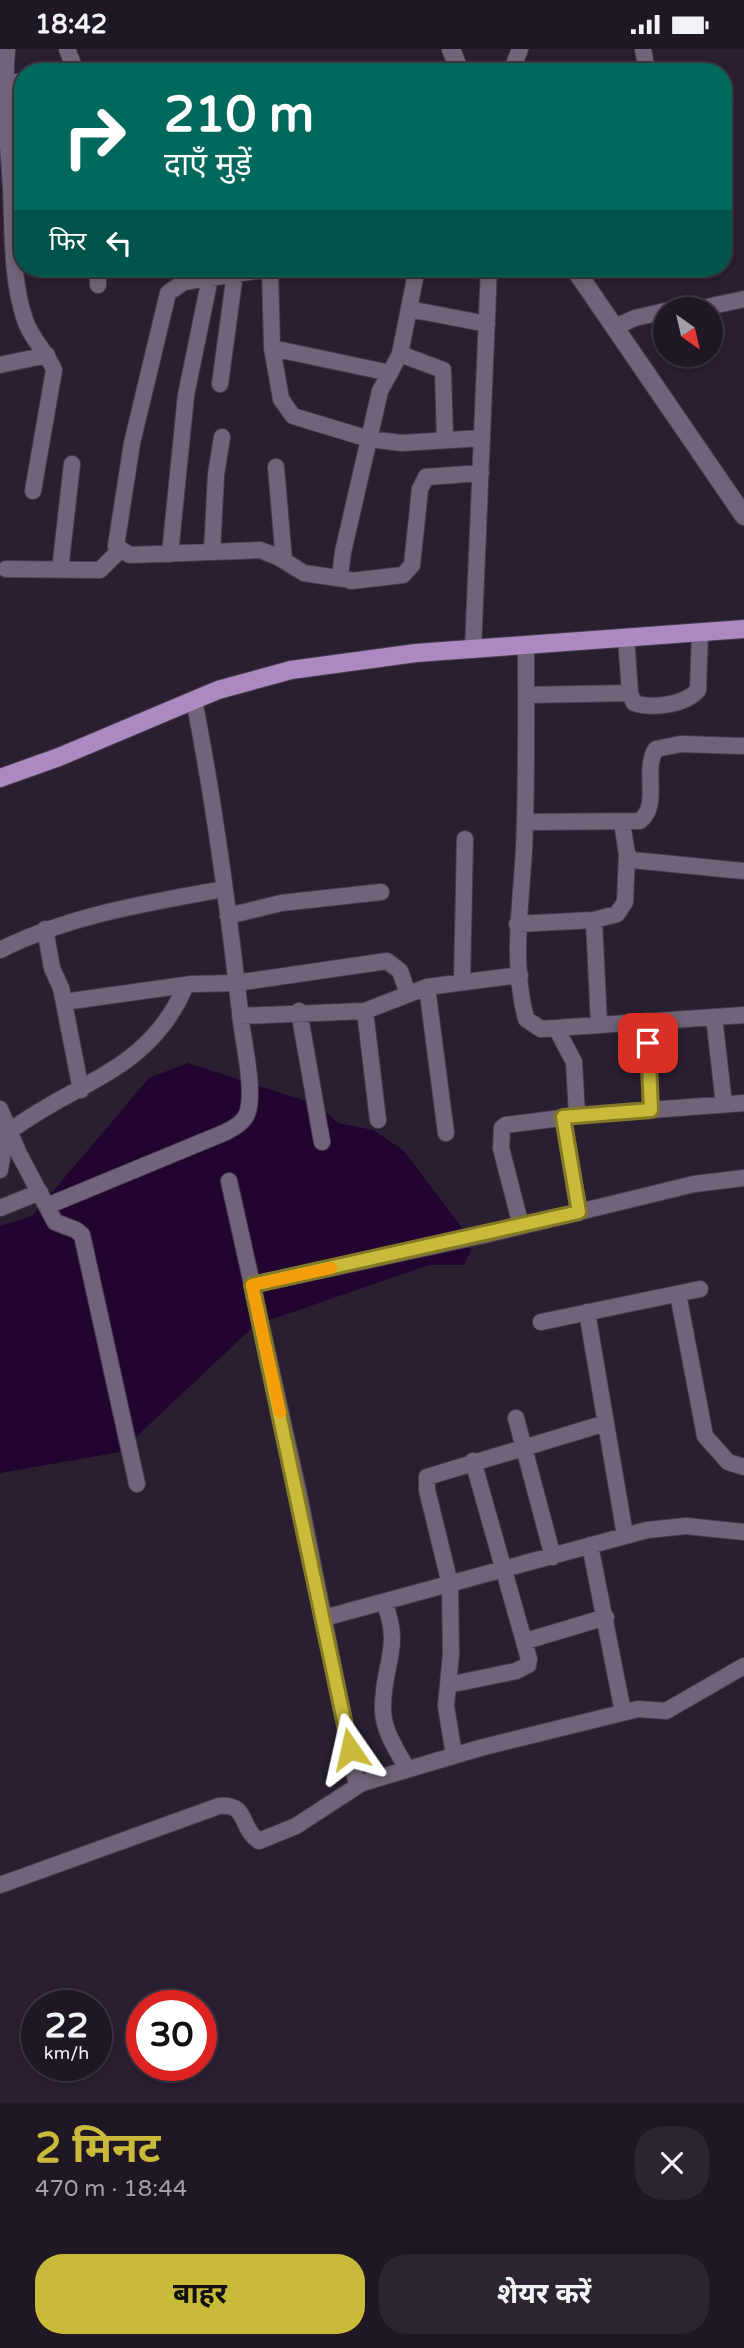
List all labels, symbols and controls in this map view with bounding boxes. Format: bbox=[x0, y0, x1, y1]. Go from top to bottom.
text: 18:42 bbox=[35, 9, 107, 40]
text: 210 m bbox=[164, 86, 314, 145]
icon: right bbox=[49, 91, 140, 182]
text: दाएँ मुड़ें bbox=[164, 146, 252, 184]
icon: left bbox=[100, 224, 138, 262]
text: फिर bbox=[49, 226, 86, 257]
north arrow bbox=[653, 297, 723, 367]
map controls bbox=[653, 297, 723, 367]
pin bbox=[618, 1013, 678, 1073]
icon: arrive bbox=[629, 1024, 667, 1062]
position arrow bbox=[313, 1712, 387, 1786]
speed limit sign: 30 bbox=[126, 1990, 217, 2081]
text: 22 bbox=[45, 2005, 88, 2047]
text: km/h bbox=[44, 2042, 89, 2064]
text: 2 मिनट bbox=[35, 2123, 160, 2174]
button: close bbox=[635, 2126, 709, 2200]
text: 470 m · 18:44 bbox=[35, 2175, 187, 2203]
button: बाहर bbox=[35, 2254, 365, 2334]
button: शेयर करें bbox=[379, 2254, 709, 2334]

